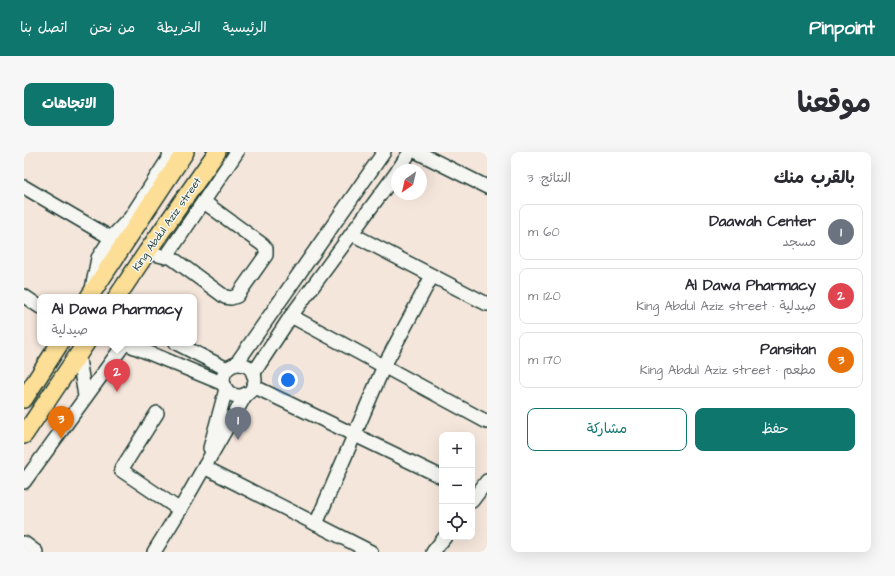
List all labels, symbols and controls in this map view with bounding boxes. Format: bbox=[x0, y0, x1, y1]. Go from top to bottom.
text: Pinpoint bbox=[809, 15, 875, 42]
text: اتصل بنا bbox=[20, 18, 67, 38]
text: من نحن bbox=[89, 18, 135, 38]
text: الخريطة bbox=[157, 18, 201, 38]
text: الرئيسية bbox=[223, 18, 267, 38]
button: الاتجاهات bbox=[24, 83, 114, 126]
text: موقعنا bbox=[797, 84, 871, 123]
north arrow bbox=[391, 164, 427, 200]
text: بالقرب منك bbox=[774, 166, 855, 190]
text: النتائج: 3 bbox=[527, 169, 571, 187]
street label: King Abdul Aziz street bbox=[129, 174, 206, 274]
text: Daawah Center bbox=[709, 211, 816, 232]
text: 60 m bbox=[528, 223, 560, 241]
text: 1 bbox=[840, 223, 842, 241]
text: مسجد bbox=[783, 233, 816, 251]
text: Al Dawa Pharmacy bbox=[685, 275, 816, 296]
text: 120 m bbox=[528, 287, 561, 305]
text: 2 bbox=[837, 287, 845, 305]
popup bbox=[37, 294, 197, 346]
text: صيدلية · King Abdul Aziz street bbox=[636, 297, 816, 315]
text: Al Dawa Pharmacy bbox=[51, 299, 183, 320]
text: صيدلية bbox=[51, 321, 88, 339]
text: Pansitan bbox=[760, 339, 816, 360]
text: 170 m bbox=[528, 351, 561, 369]
text: 3 bbox=[838, 351, 844, 369]
pin: 2 bbox=[104, 359, 130, 392]
text: مطعم · King Abdul Aziz street bbox=[640, 361, 816, 379]
your location bbox=[278, 370, 298, 390]
pin: 3 bbox=[48, 406, 74, 439]
pin: 1 bbox=[225, 407, 251, 440]
button: مشاركة bbox=[527, 408, 687, 451]
button: حفظ bbox=[695, 408, 855, 451]
map controls bbox=[439, 432, 475, 540]
button: + bbox=[439, 432, 475, 468]
button: − bbox=[439, 468, 475, 504]
button: locate bbox=[439, 504, 475, 540]

